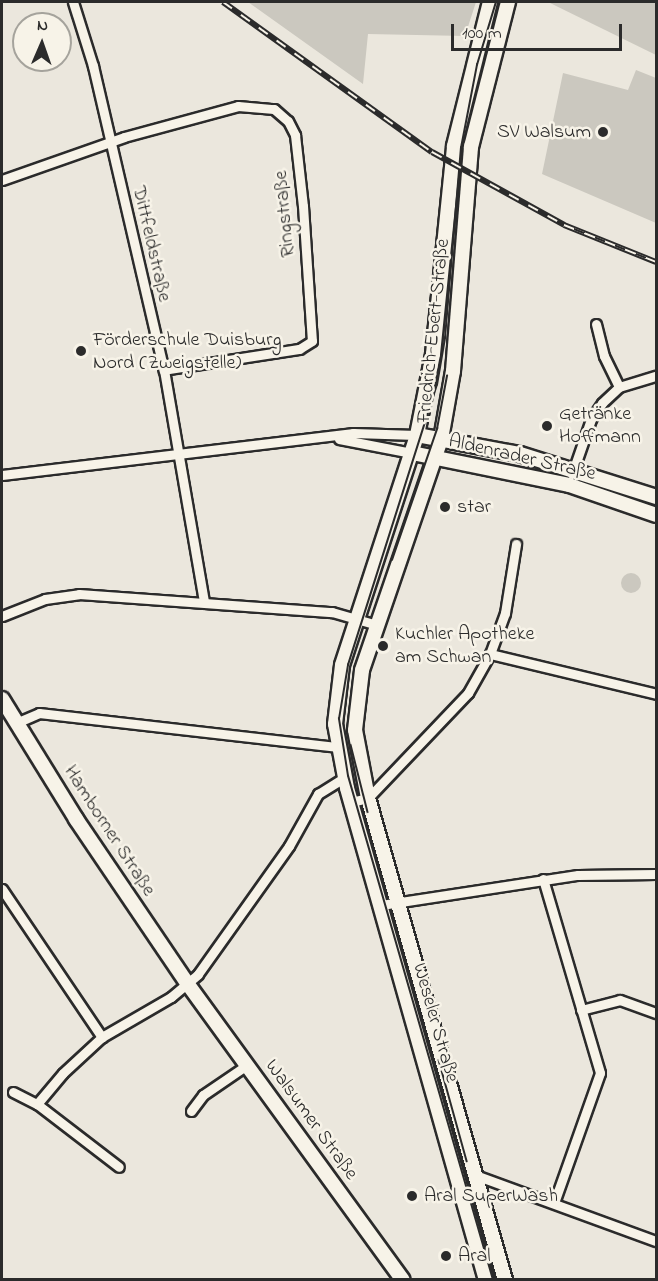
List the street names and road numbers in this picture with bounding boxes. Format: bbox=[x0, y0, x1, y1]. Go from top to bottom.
street label: Ringstraße bbox=[269, 170, 301, 258]
street label: Dittfeldstraße bbox=[126, 184, 176, 304]
street label: Friedrich-Ebert-Straße bbox=[412, 238, 456, 424]
street label: Aldenrader Straße bbox=[446, 429, 598, 487]
street label: Hamborner Straße bbox=[58, 761, 160, 901]
street label: Weseler Straße bbox=[406, 961, 464, 1085]
street label: Walsumer Straße bbox=[259, 1055, 363, 1185]

